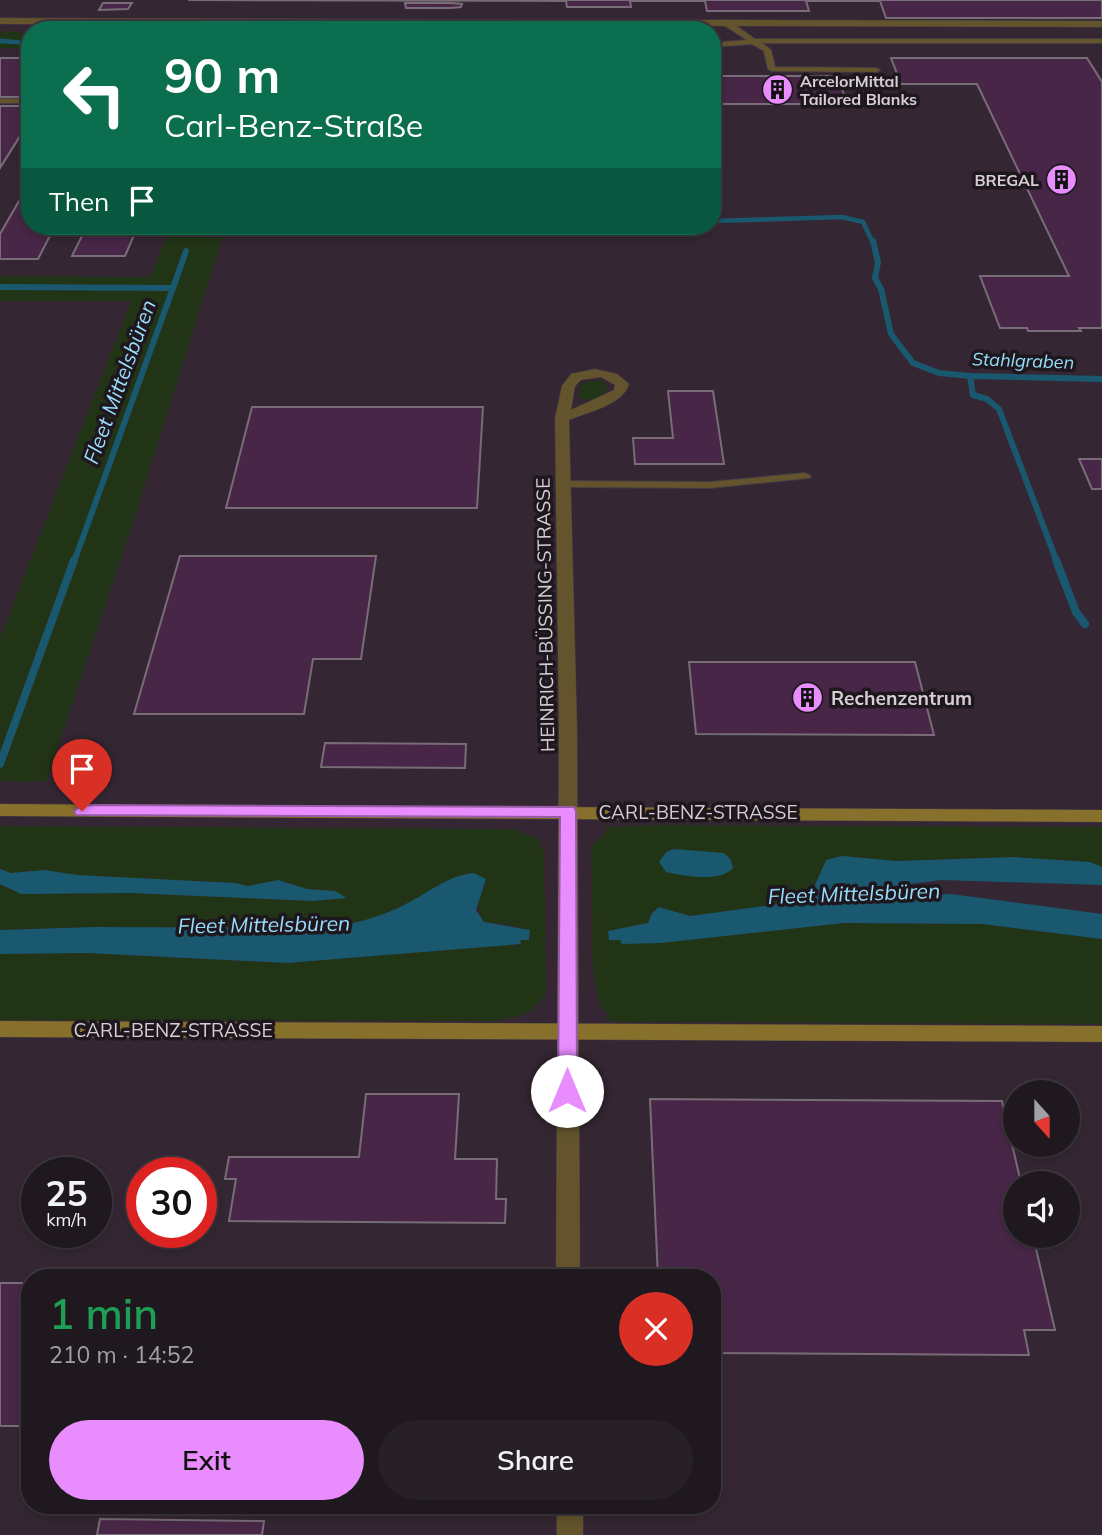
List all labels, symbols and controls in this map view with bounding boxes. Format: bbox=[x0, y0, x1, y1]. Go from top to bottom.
text: 90 m bbox=[164, 44, 280, 105]
icon: left bbox=[49, 49, 140, 140]
place label: ArcelorMittal Tailored Blanks bbox=[800, 71, 917, 109]
building icon: ArcelorMittal Tailored Blanks bbox=[760, 73, 794, 107]
text: Carl-Benz-Straße bbox=[164, 105, 423, 145]
building icon: BREGAL bbox=[1045, 163, 1079, 197]
place label: BREGAL bbox=[974, 170, 1039, 190]
icon: arrive bbox=[123, 182, 161, 220]
text: Then bbox=[49, 185, 109, 218]
water label: Fleet Mittelsbüren bbox=[77, 296, 161, 467]
water label: Stahlgraben bbox=[971, 347, 1075, 374]
street label: HEINRICH-BÜSSING-STRASSE bbox=[531, 478, 559, 752]
building icon: Rechenzentrum bbox=[791, 681, 825, 715]
place label: Rechenzentrum bbox=[831, 686, 972, 710]
pin bbox=[52, 739, 112, 811]
icon: arrive bbox=[63, 750, 101, 788]
street label: CARL-BENZ-STRASSE bbox=[598, 800, 798, 824]
water label: Fleet Mittelsbüren bbox=[767, 877, 941, 909]
water label: Fleet Mittelsbüren bbox=[177, 909, 350, 939]
street label: CARL-BENZ-STRASSE bbox=[73, 1018, 273, 1042]
position arrow bbox=[530, 1054, 604, 1128]
north arrow bbox=[1003, 1080, 1080, 1157]
map controls bbox=[1003, 1080, 1080, 1248]
speed limit sign: 30 bbox=[126, 1157, 217, 1248]
text: 25 bbox=[45, 1171, 88, 1215]
button: sound bbox=[1003, 1171, 1080, 1248]
text: km/h bbox=[46, 1208, 87, 1231]
text: 1 min bbox=[49, 1287, 158, 1340]
button: close bbox=[619, 1292, 693, 1366]
text: 210 m · 14:52 bbox=[49, 1340, 194, 1369]
button: Exit bbox=[49, 1420, 364, 1500]
button: Share bbox=[378, 1420, 693, 1500]

